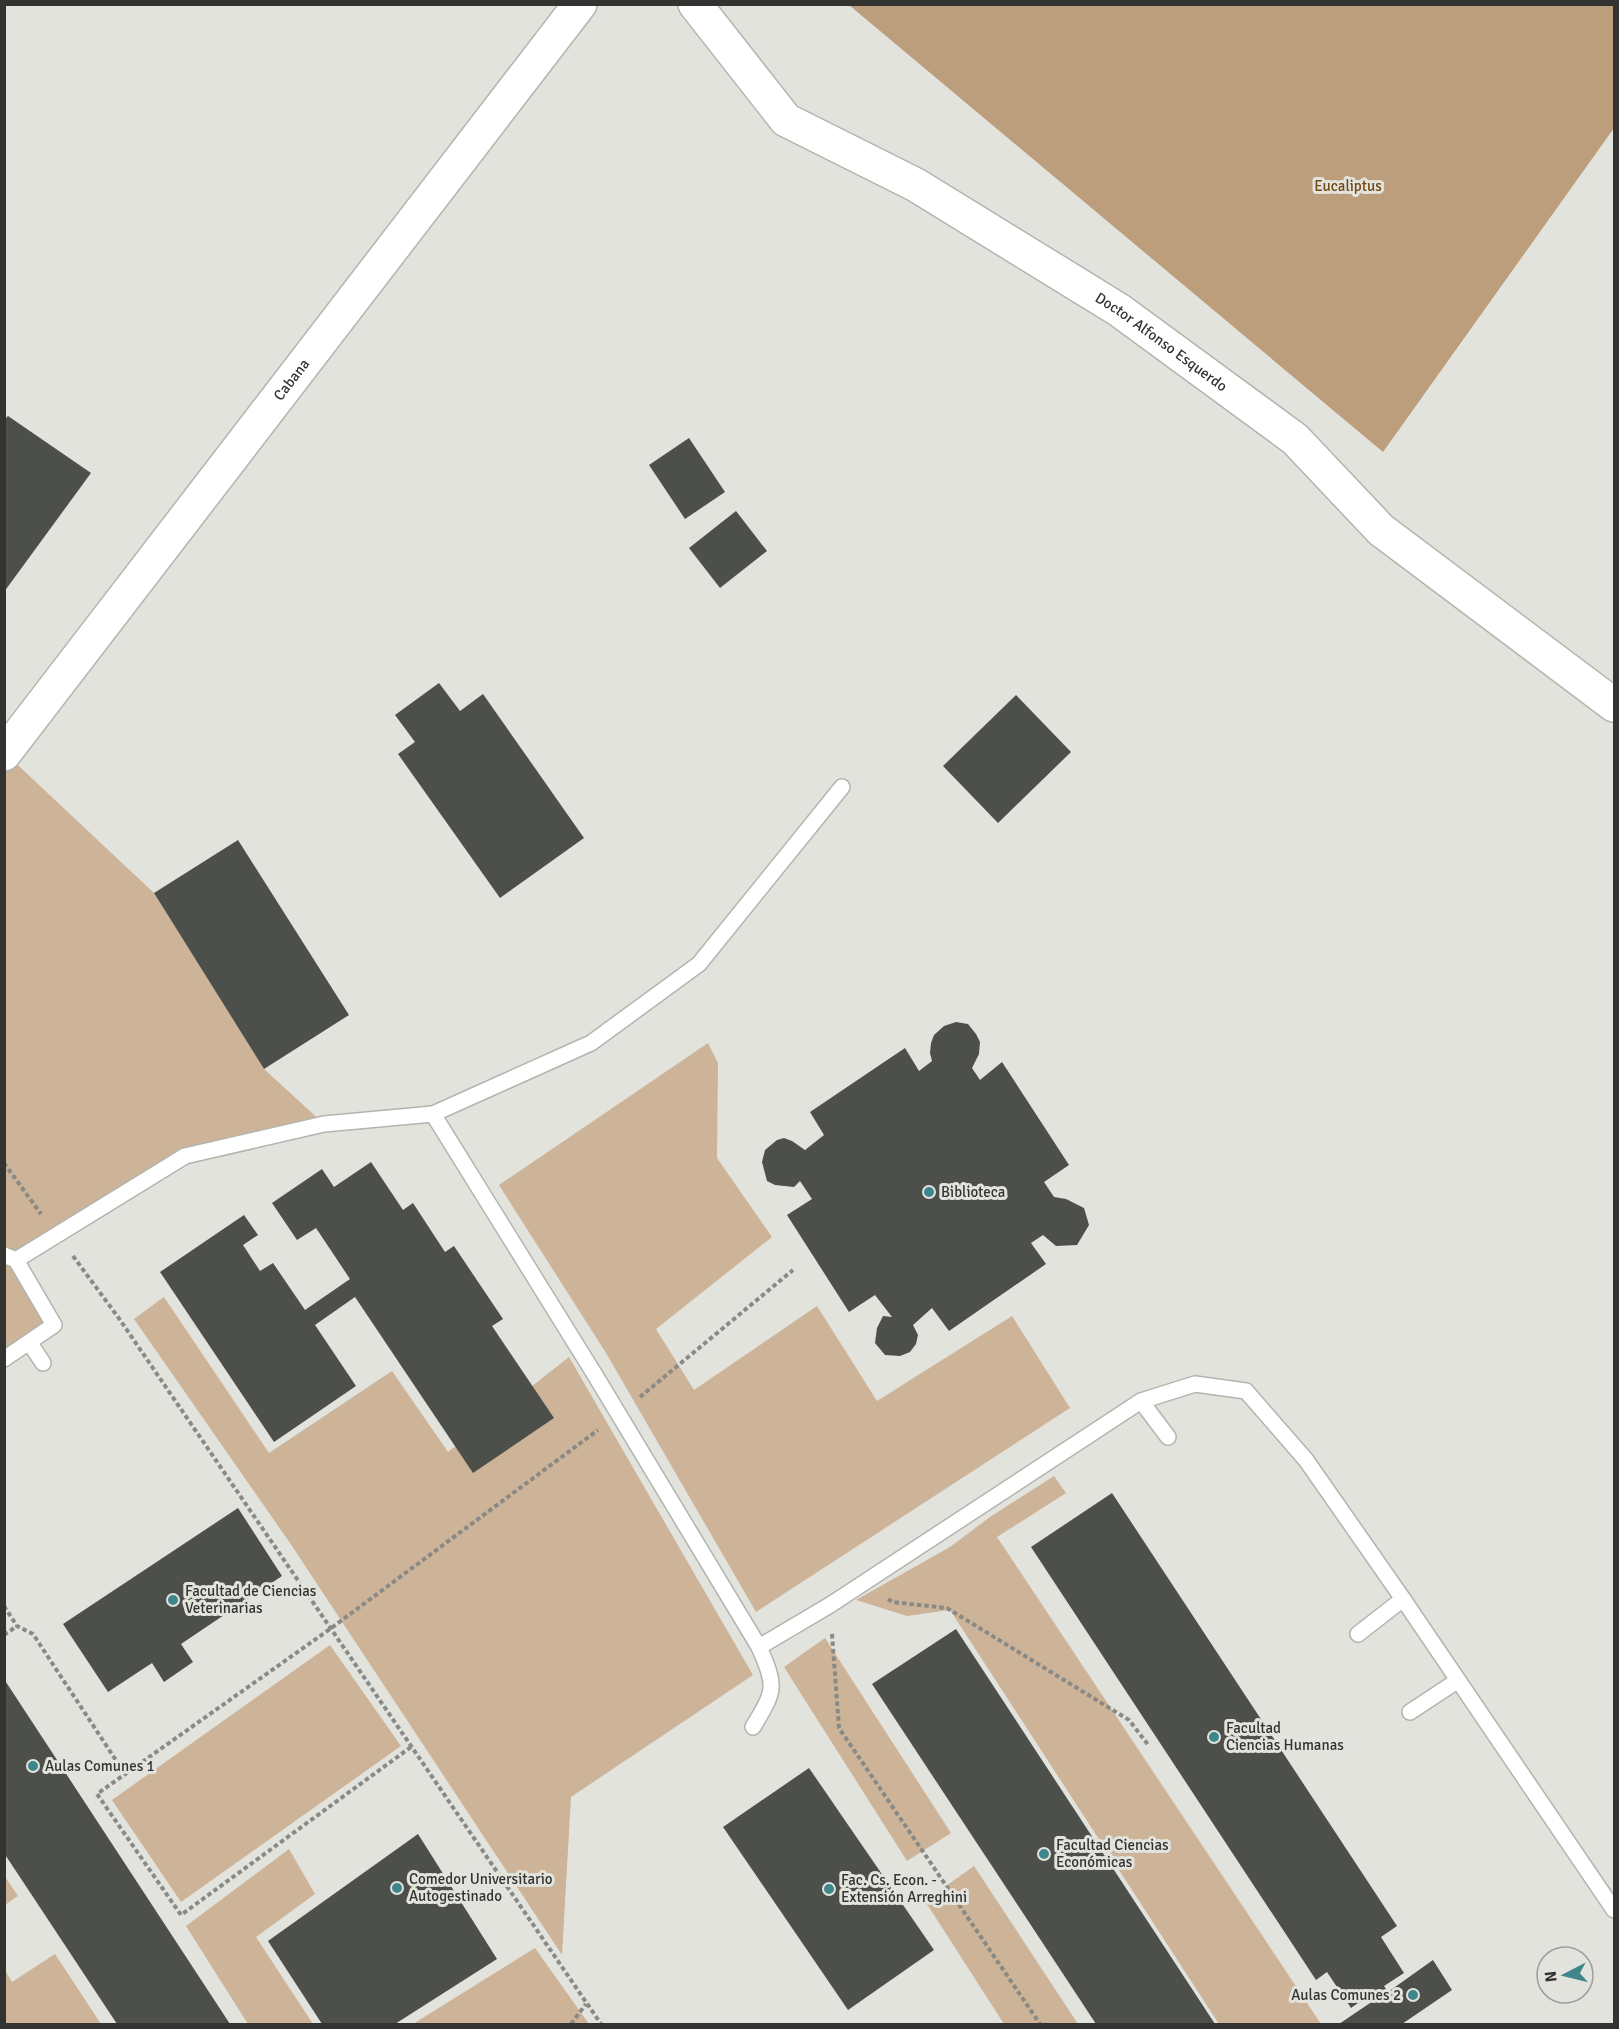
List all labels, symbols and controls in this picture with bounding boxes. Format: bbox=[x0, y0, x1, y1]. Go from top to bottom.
park label: Eucaliptus bbox=[1314, 177, 1382, 195]
street label: Doctor Alfonso Esquerdo bbox=[1092, 289, 1231, 395]
street label: Cabana bbox=[270, 355, 313, 404]
place label: Biblioteca bbox=[941, 1183, 1005, 1201]
marker: Biblioteca bbox=[922, 1185, 936, 1199]
place label: Facultad de Ciencias Veterinarias bbox=[185, 1582, 317, 1617]
marker: Facultad de Ciencias Veterinarias bbox=[166, 1593, 180, 1607]
place label: Facultad Ciencias Humanas bbox=[1226, 1719, 1344, 1754]
marker: Facultad Ciencias Humanas bbox=[1207, 1730, 1221, 1744]
place label: Aulas Comunes 1 bbox=[45, 1757, 155, 1775]
marker: Aulas Comunes 1 bbox=[26, 1759, 40, 1773]
place label: Facultad Ciencias Económicas bbox=[1056, 1836, 1169, 1871]
marker: Facultad Ciencias Económicas bbox=[1037, 1847, 1051, 1861]
place label: Comedor Universitario Autogestinado bbox=[409, 1870, 553, 1905]
place label: Fac. Cs. Econ. - Extensión Arreghini bbox=[841, 1871, 967, 1906]
marker: Comedor Universitario Autogestinado bbox=[390, 1881, 404, 1895]
marker: Fac. Cs. Econ. - Extensión Arreghini bbox=[822, 1882, 836, 1896]
north arrow bbox=[1535, 1945, 1595, 2005]
text: N bbox=[1541, 1970, 1562, 1983]
place label: Aulas Comunes 2 bbox=[1291, 1986, 1401, 2004]
marker: Aulas Comunes 2 bbox=[1406, 1988, 1420, 2002]

